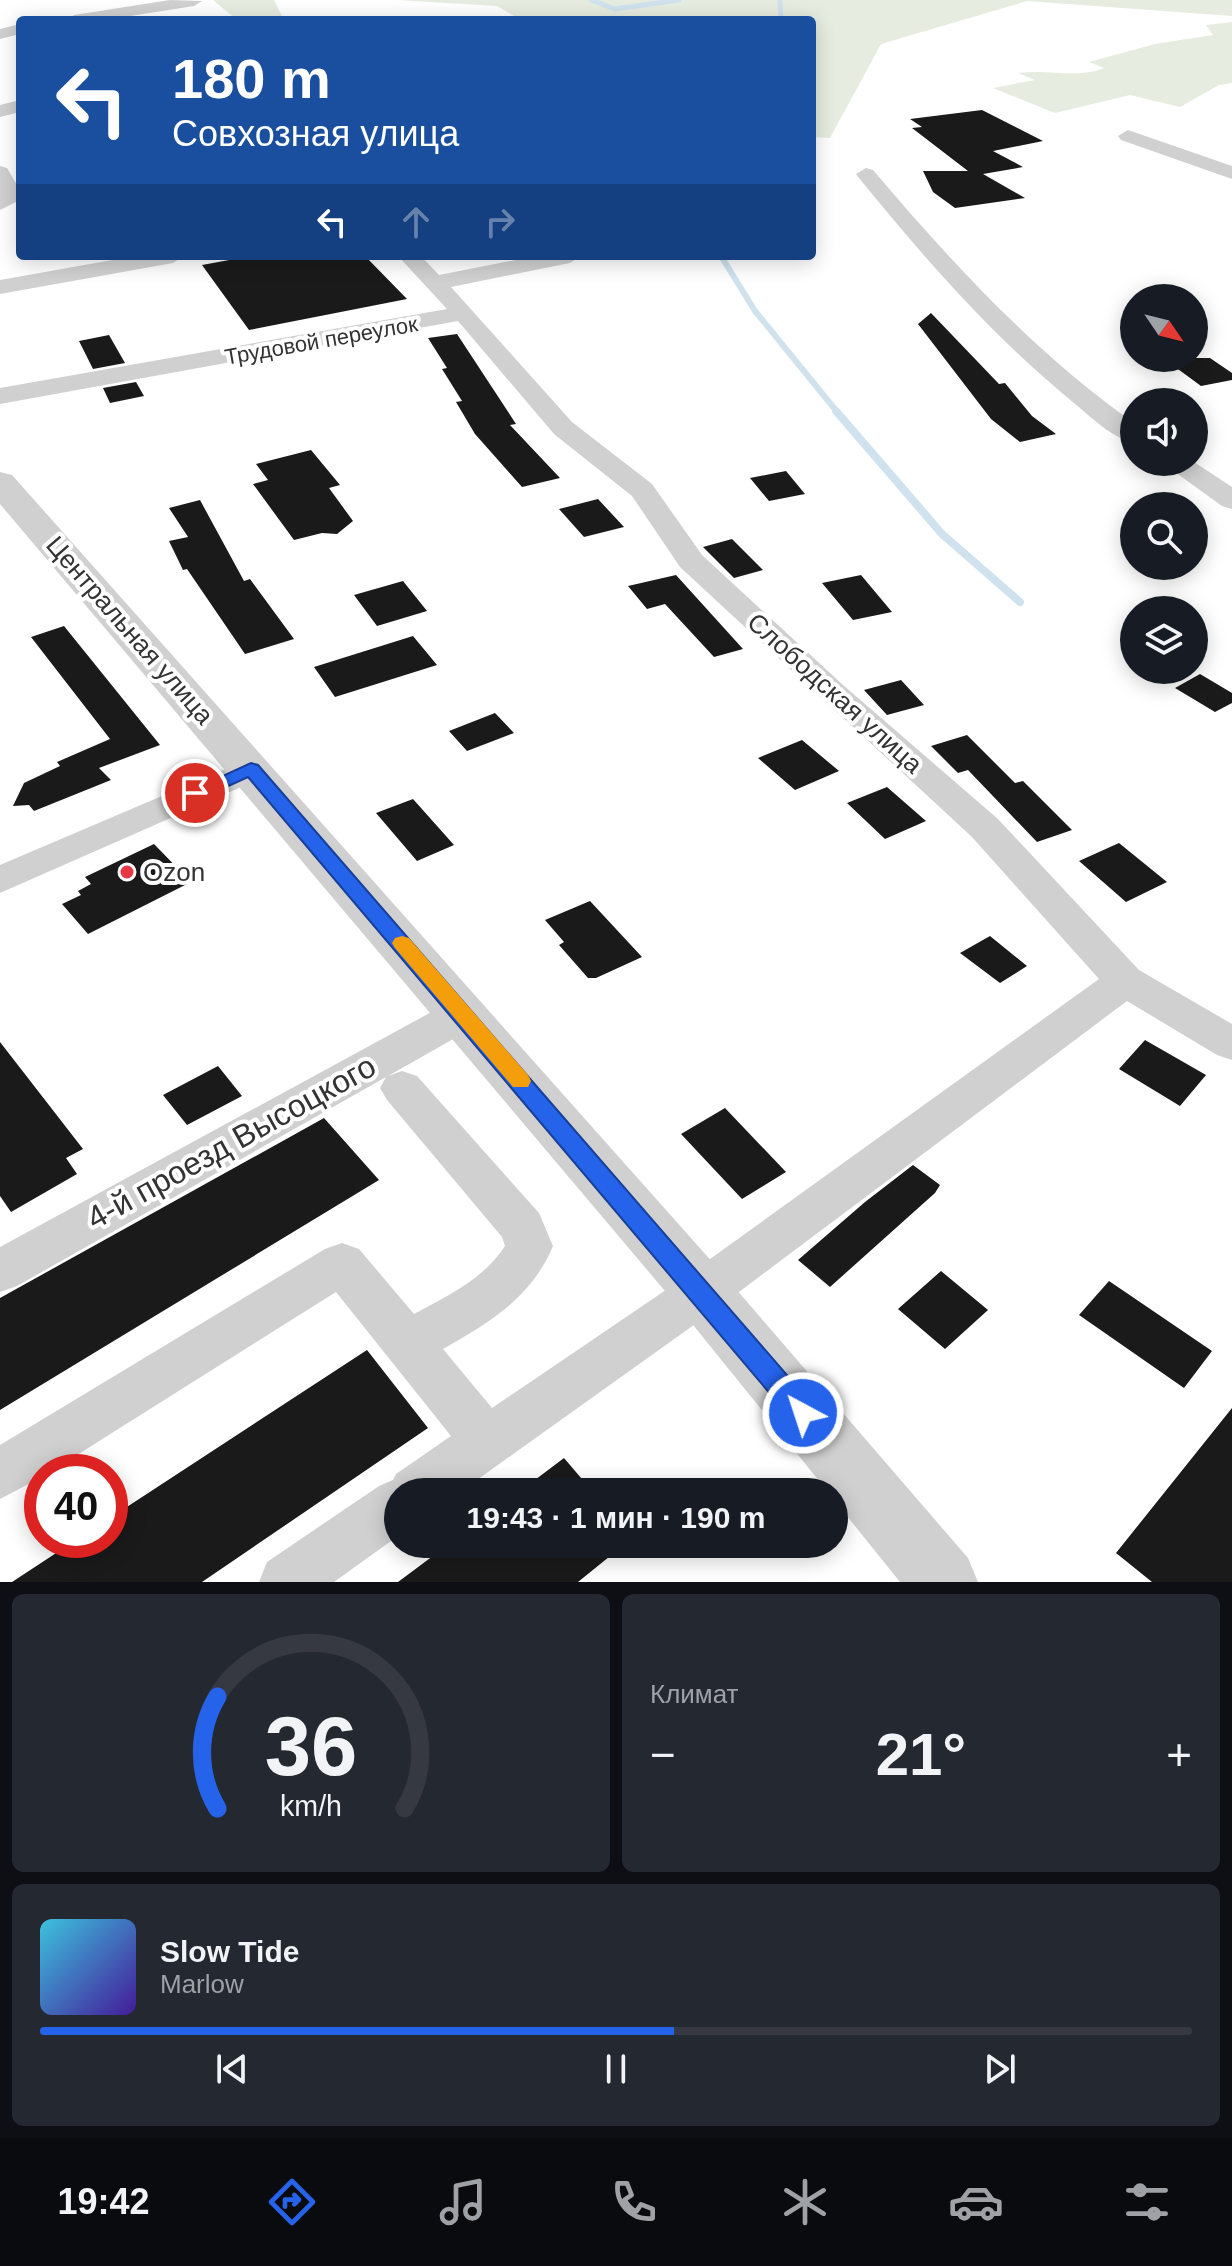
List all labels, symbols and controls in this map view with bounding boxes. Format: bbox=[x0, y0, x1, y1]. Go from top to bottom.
text: 180 m bbox=[172, 47, 331, 110]
icon: left bbox=[40, 48, 144, 152]
text: Совхозная улица bbox=[172, 113, 459, 154]
icon: left bbox=[310, 200, 354, 244]
icon: ahead bbox=[394, 200, 438, 244]
icon: right bbox=[478, 200, 522, 244]
north arrow bbox=[1120, 284, 1208, 372]
map controls bbox=[1120, 284, 1208, 684]
street label: Трудовой переулок bbox=[223, 311, 420, 370]
button: sound bbox=[1120, 388, 1208, 476]
button: search bbox=[1120, 492, 1208, 580]
street label: Центральная улица bbox=[40, 530, 220, 731]
button: layers bbox=[1120, 596, 1208, 684]
street label: Слободская улица bbox=[741, 607, 929, 780]
pin bbox=[161, 759, 229, 827]
icon: arrive bbox=[173, 771, 217, 815]
place label: Ozon bbox=[143, 857, 205, 887]
marker: Ozon bbox=[118, 863, 136, 881]
street label: 4-й проезд Высоцкого bbox=[80, 1048, 382, 1236]
position arrow bbox=[761, 1371, 845, 1455]
speed limit sign: 40 bbox=[24, 1454, 128, 1558]
text: 19:43 · 1 мин · 190 m bbox=[467, 1501, 765, 1534]
text: Климат bbox=[650, 1679, 739, 1709]
text: 36 bbox=[265, 1700, 357, 1793]
text: 21° bbox=[876, 1721, 966, 1788]
text: − bbox=[650, 1730, 676, 1779]
text: + bbox=[1166, 1730, 1192, 1779]
text: km/h bbox=[280, 1790, 342, 1822]
text: Slow Tide bbox=[160, 1935, 299, 1968]
text: Marlow bbox=[160, 1969, 244, 1999]
icon: previous bbox=[210, 2047, 254, 2091]
icon: pause bbox=[594, 2047, 638, 2091]
icon: next bbox=[978, 2047, 1022, 2091]
icon: directions bbox=[264, 2174, 320, 2230]
icon: music bbox=[435, 2174, 491, 2230]
icon: phone bbox=[606, 2174, 662, 2230]
icon: climate bbox=[777, 2174, 833, 2230]
icon: car bbox=[948, 2174, 1004, 2230]
icon: filters bbox=[1119, 2174, 1175, 2230]
text: 19:42 bbox=[57, 2181, 150, 2222]

